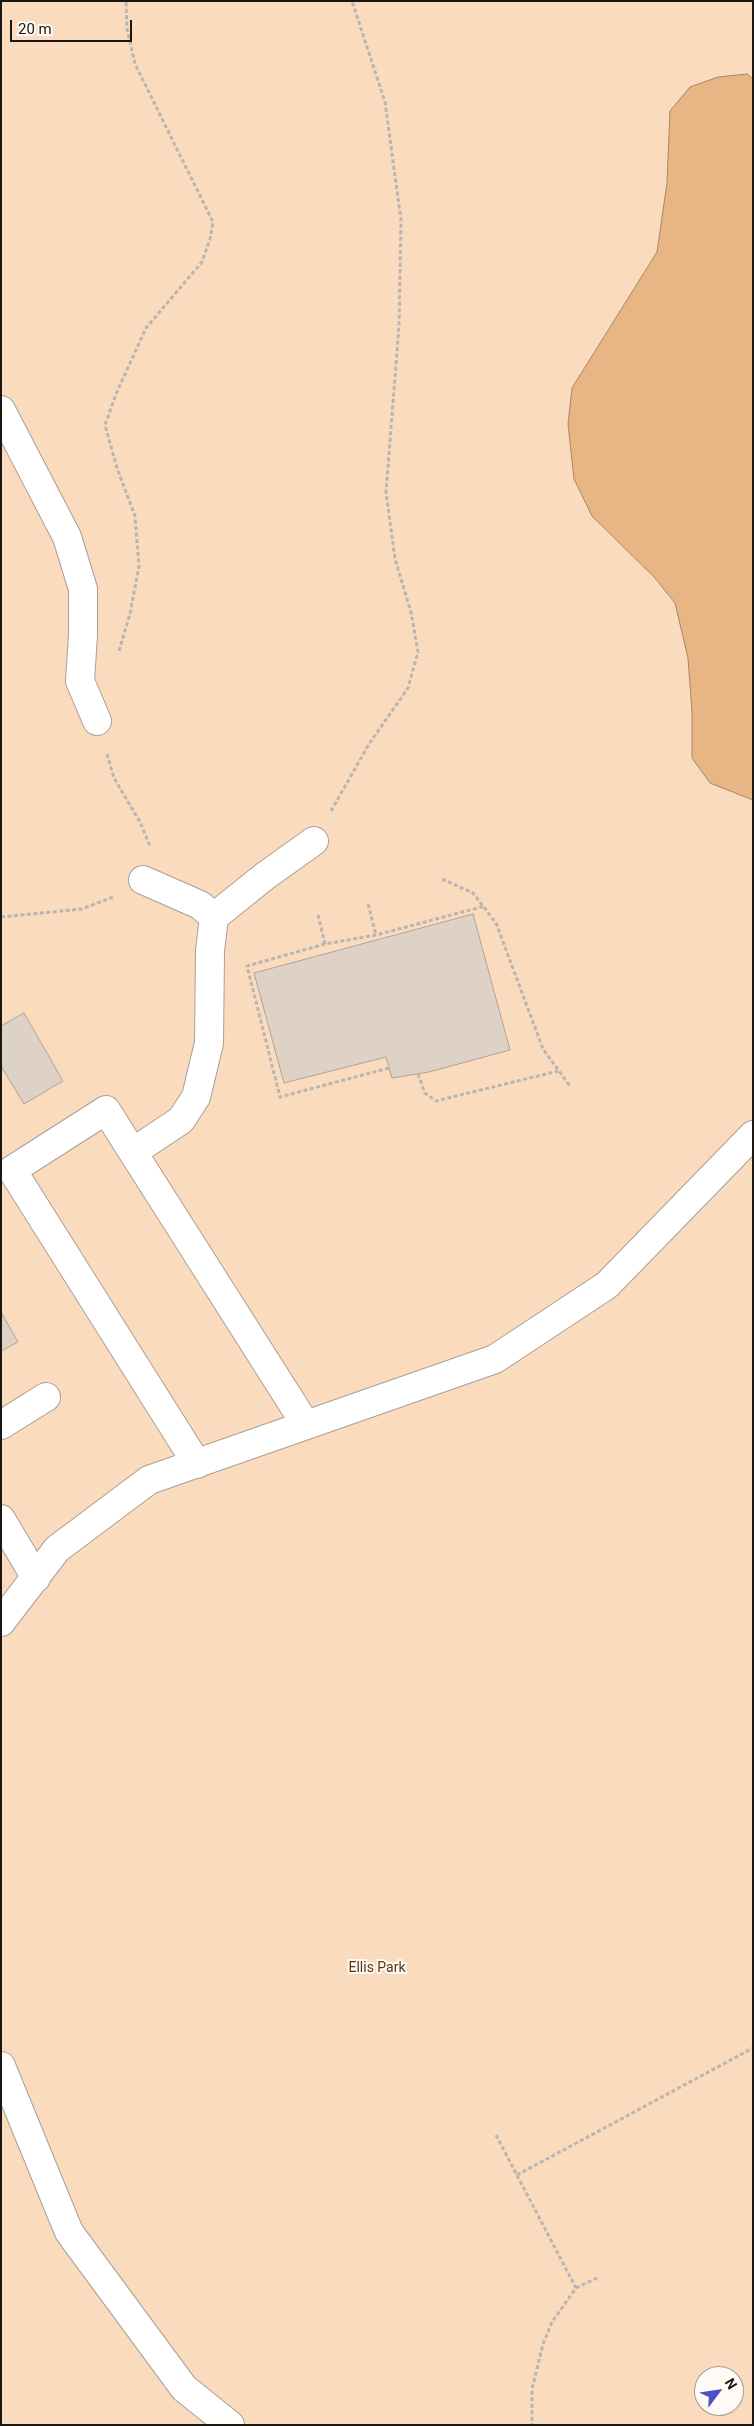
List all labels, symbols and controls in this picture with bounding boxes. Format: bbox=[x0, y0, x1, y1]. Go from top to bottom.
scale bar bbox=[12, 10, 135, 42]
text: 20 m bbox=[18, 20, 52, 38]
park label: Ellis Park bbox=[348, 1960, 406, 1976]
north arrow bbox=[694, 2366, 744, 2416]
text: N bbox=[722, 2375, 740, 2392]

